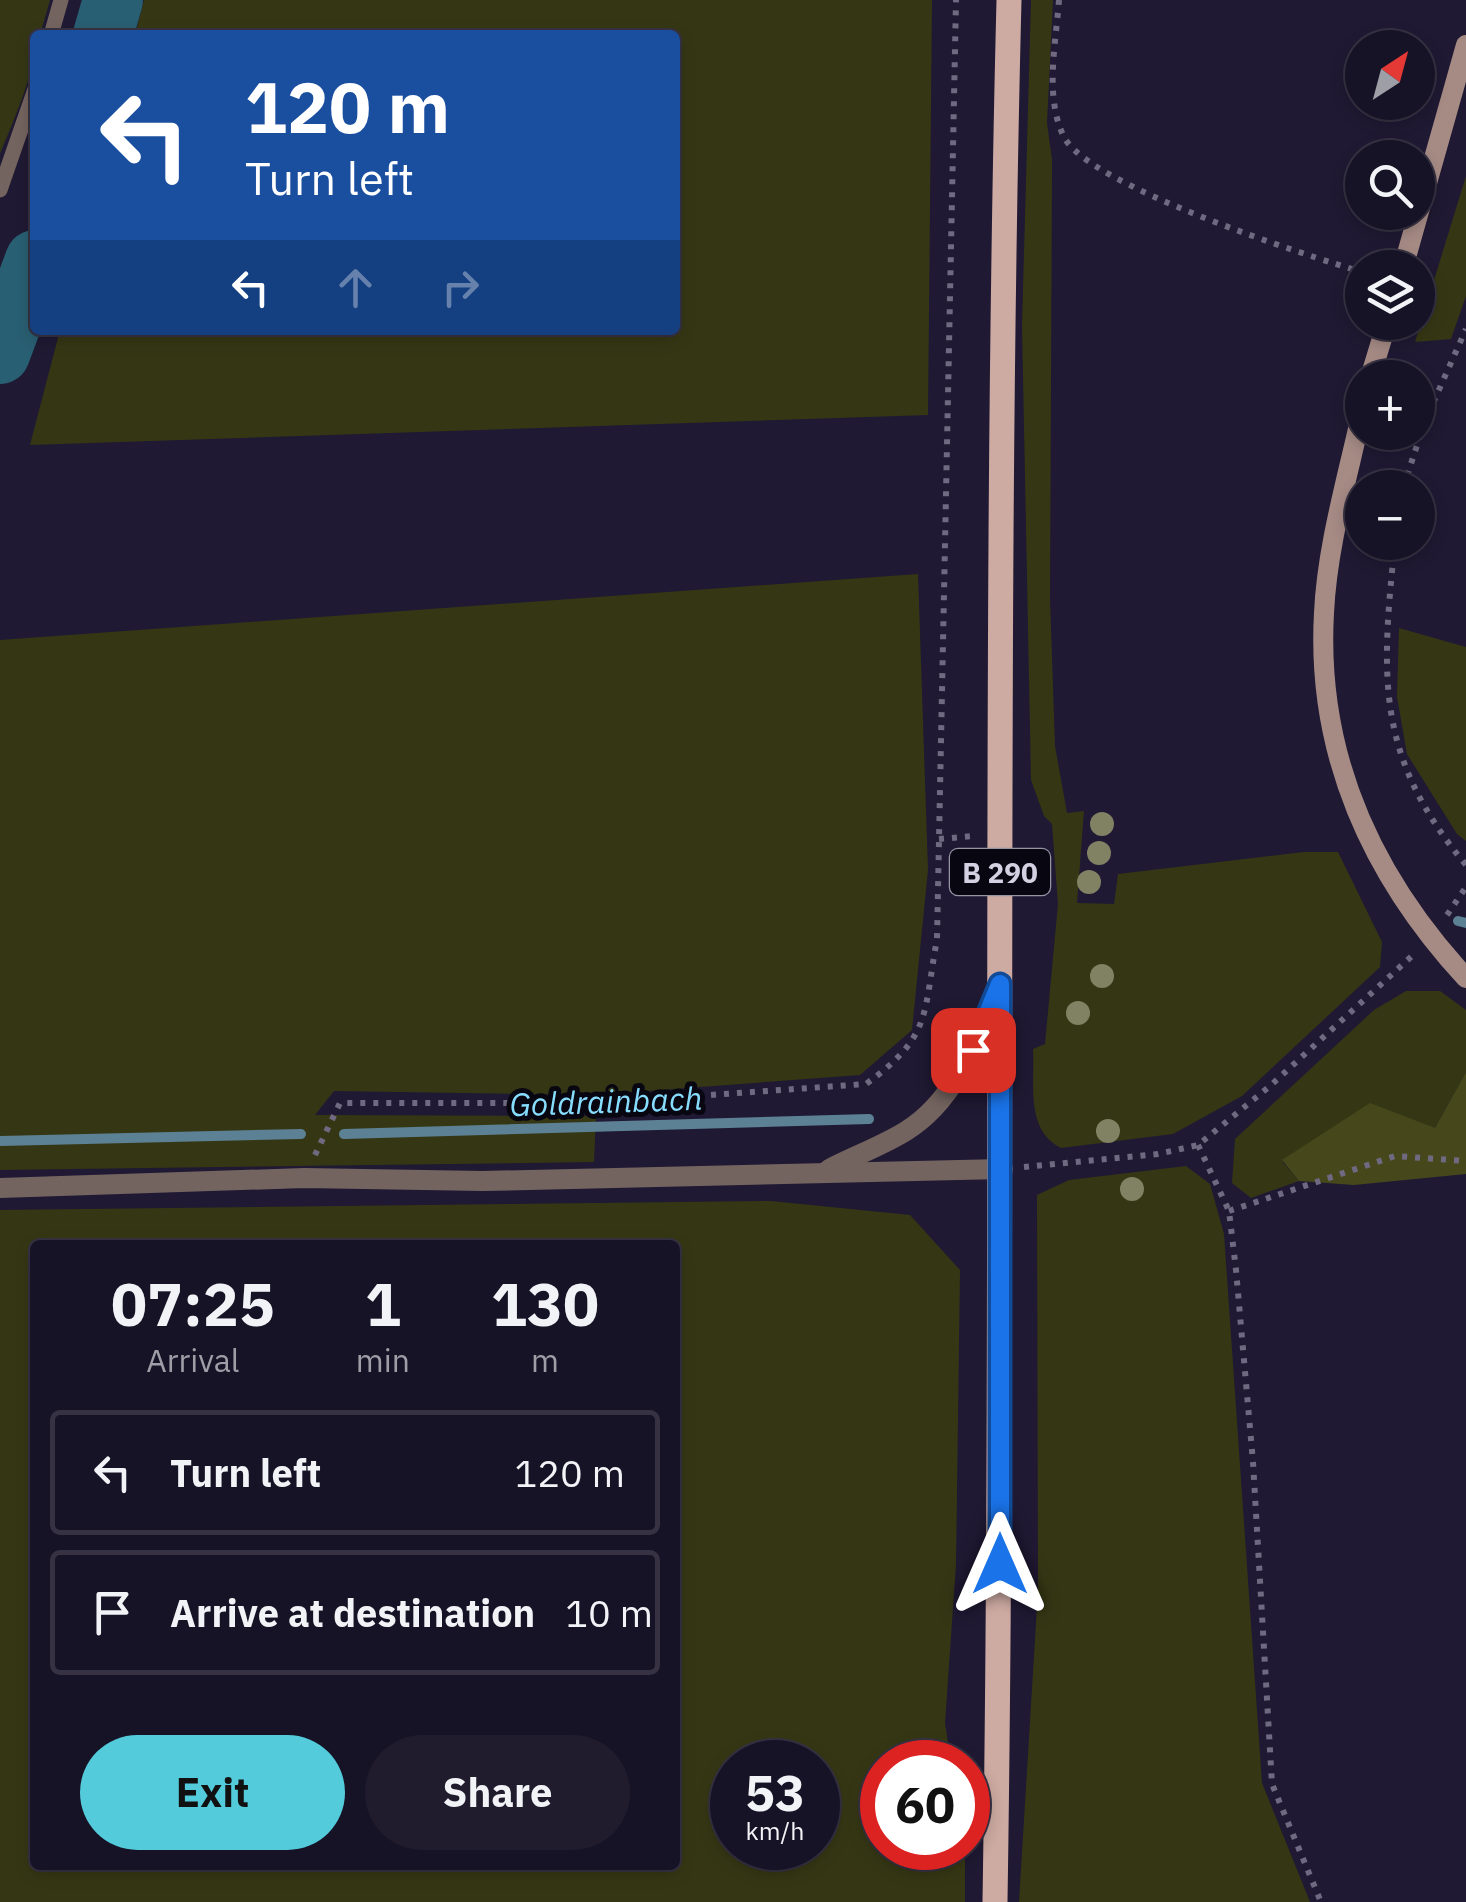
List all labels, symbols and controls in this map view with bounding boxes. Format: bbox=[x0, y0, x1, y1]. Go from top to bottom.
north arrow bbox=[1345, 30, 1435, 120]
map controls bbox=[1345, 30, 1435, 560]
text: 120 m bbox=[245, 61, 450, 152]
icon: left bbox=[80, 70, 210, 200]
button: search bbox=[1345, 140, 1435, 230]
text: Turn left bbox=[245, 149, 414, 207]
button: layers bbox=[1345, 250, 1435, 340]
icon: left bbox=[223, 260, 278, 315]
icon: ahead bbox=[328, 260, 383, 315]
icon: right bbox=[433, 260, 488, 315]
button: + bbox=[1345, 360, 1435, 450]
button: − bbox=[1345, 470, 1435, 560]
road number: B 290 bbox=[950, 849, 1050, 895]
pin bbox=[931, 1008, 1016, 1093]
icon: arrive bbox=[946, 1023, 1001, 1078]
water label: Goldrainbach bbox=[509, 1077, 703, 1125]
text: 07:25 bbox=[111, 1264, 275, 1343]
text: 1 bbox=[365, 1264, 401, 1343]
text: 130 bbox=[491, 1264, 599, 1343]
text: Arrival bbox=[146, 1339, 240, 1381]
text: min bbox=[356, 1339, 410, 1381]
text: m bbox=[531, 1339, 559, 1381]
icon: left bbox=[85, 1445, 140, 1500]
text: Turn left bbox=[170, 1448, 321, 1497]
text: 120 m bbox=[514, 1448, 625, 1497]
position arrow bbox=[948, 1512, 1052, 1616]
icon: arrive bbox=[85, 1585, 140, 1640]
text: Arrive at destination bbox=[170, 1588, 535, 1637]
text: 10 m bbox=[565, 1588, 653, 1637]
button: Exit bbox=[80, 1735, 345, 1850]
button: Share bbox=[365, 1735, 630, 1850]
speed limit sign: 60 bbox=[860, 1740, 990, 1870]
text: 53 bbox=[745, 1760, 805, 1825]
text: km/h bbox=[746, 1814, 804, 1847]

